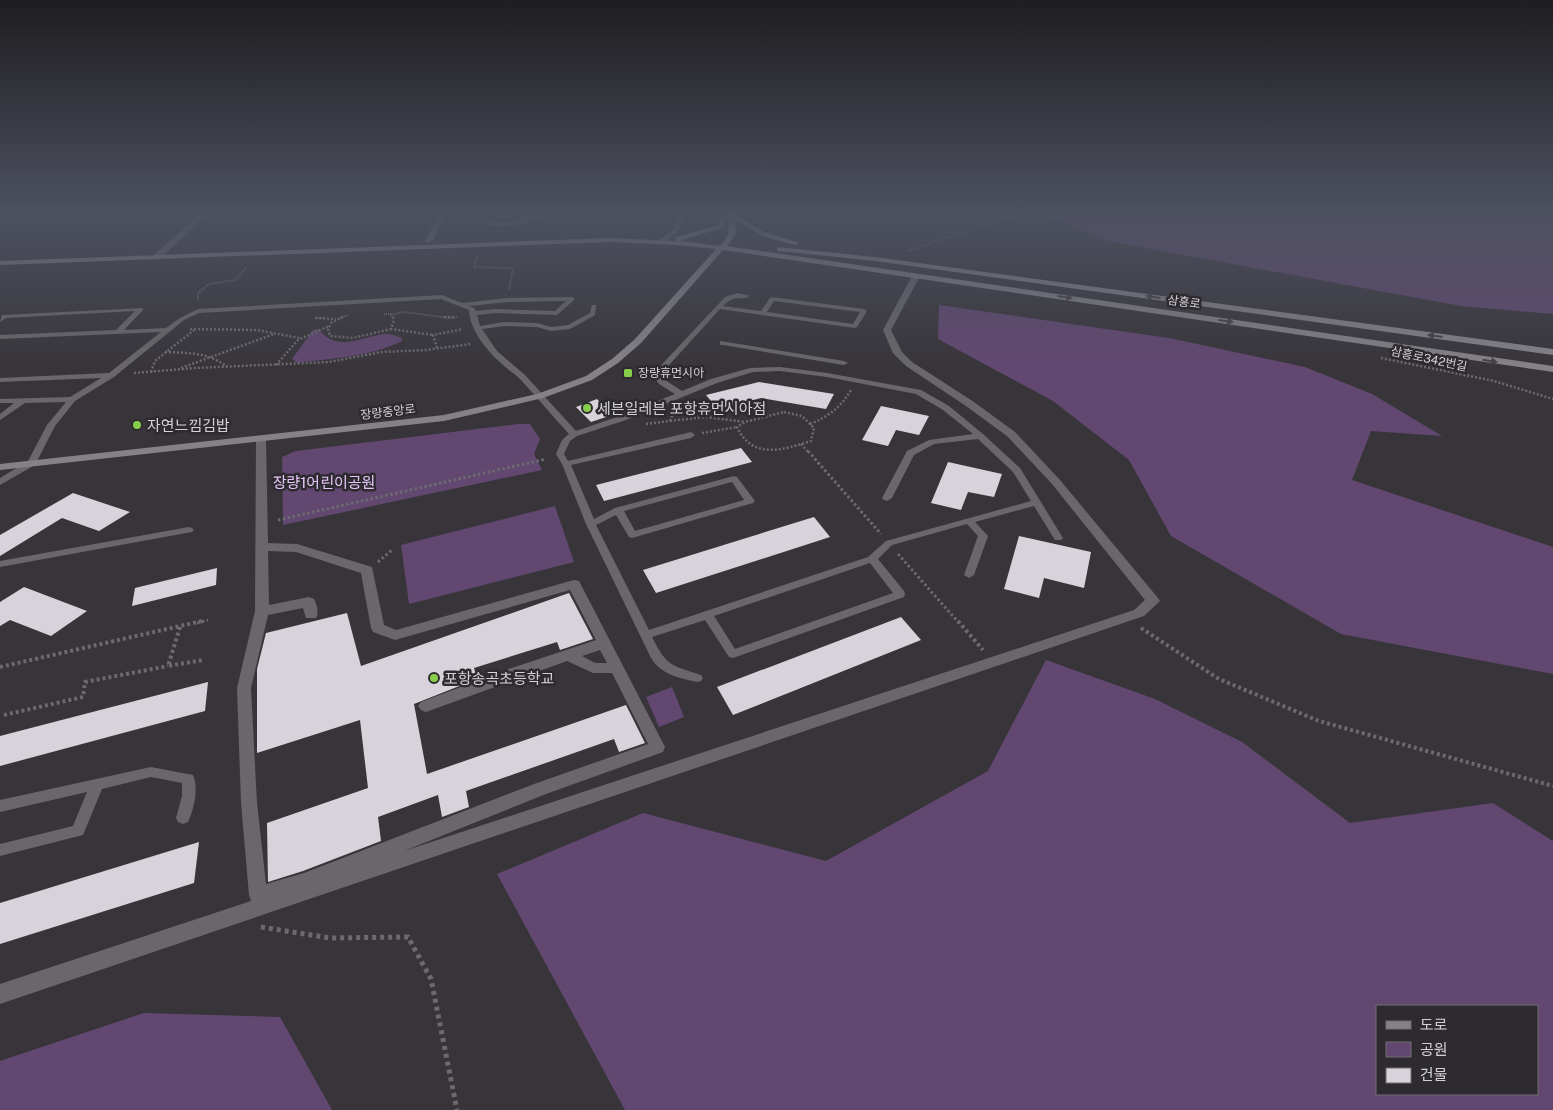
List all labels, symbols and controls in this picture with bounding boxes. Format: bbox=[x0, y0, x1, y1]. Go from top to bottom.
one-way arrow bbox=[1145, 293, 1161, 301]
street label: 삼흥로 bbox=[1167, 293, 1201, 311]
one-way arrow bbox=[1057, 294, 1073, 302]
one-way arrow bbox=[1218, 317, 1234, 325]
one-way arrow bbox=[1427, 332, 1443, 340]
street label: 삼흥로342번길 bbox=[1390, 344, 1468, 374]
one-way arrow bbox=[1483, 357, 1499, 365]
place label: 장량휴먼시아 bbox=[638, 366, 704, 380]
marker: 장량휴먼시아 bbox=[622, 367, 634, 379]
place label: 세븐일레븐 포항휴먼시아점 bbox=[597, 400, 766, 417]
street label: 장량중앙로 bbox=[360, 402, 416, 422]
marker: 세븐일레븐 포항휴먼시아점 bbox=[581, 402, 593, 414]
place label: 자연느낌김밥 bbox=[147, 417, 230, 434]
marker: 자연느낌김밥 bbox=[131, 419, 143, 431]
park label: 장량1어린이공원 bbox=[273, 474, 375, 491]
place label: 포항송곡초등학교 bbox=[444, 670, 554, 687]
marker: 포항송곡초등학교 bbox=[428, 672, 440, 684]
legend bbox=[1376, 1005, 1538, 1095]
text: 도로 bbox=[1420, 1016, 1448, 1033]
text: 공원 bbox=[1420, 1041, 1448, 1058]
text: 건물 bbox=[1420, 1066, 1448, 1083]

